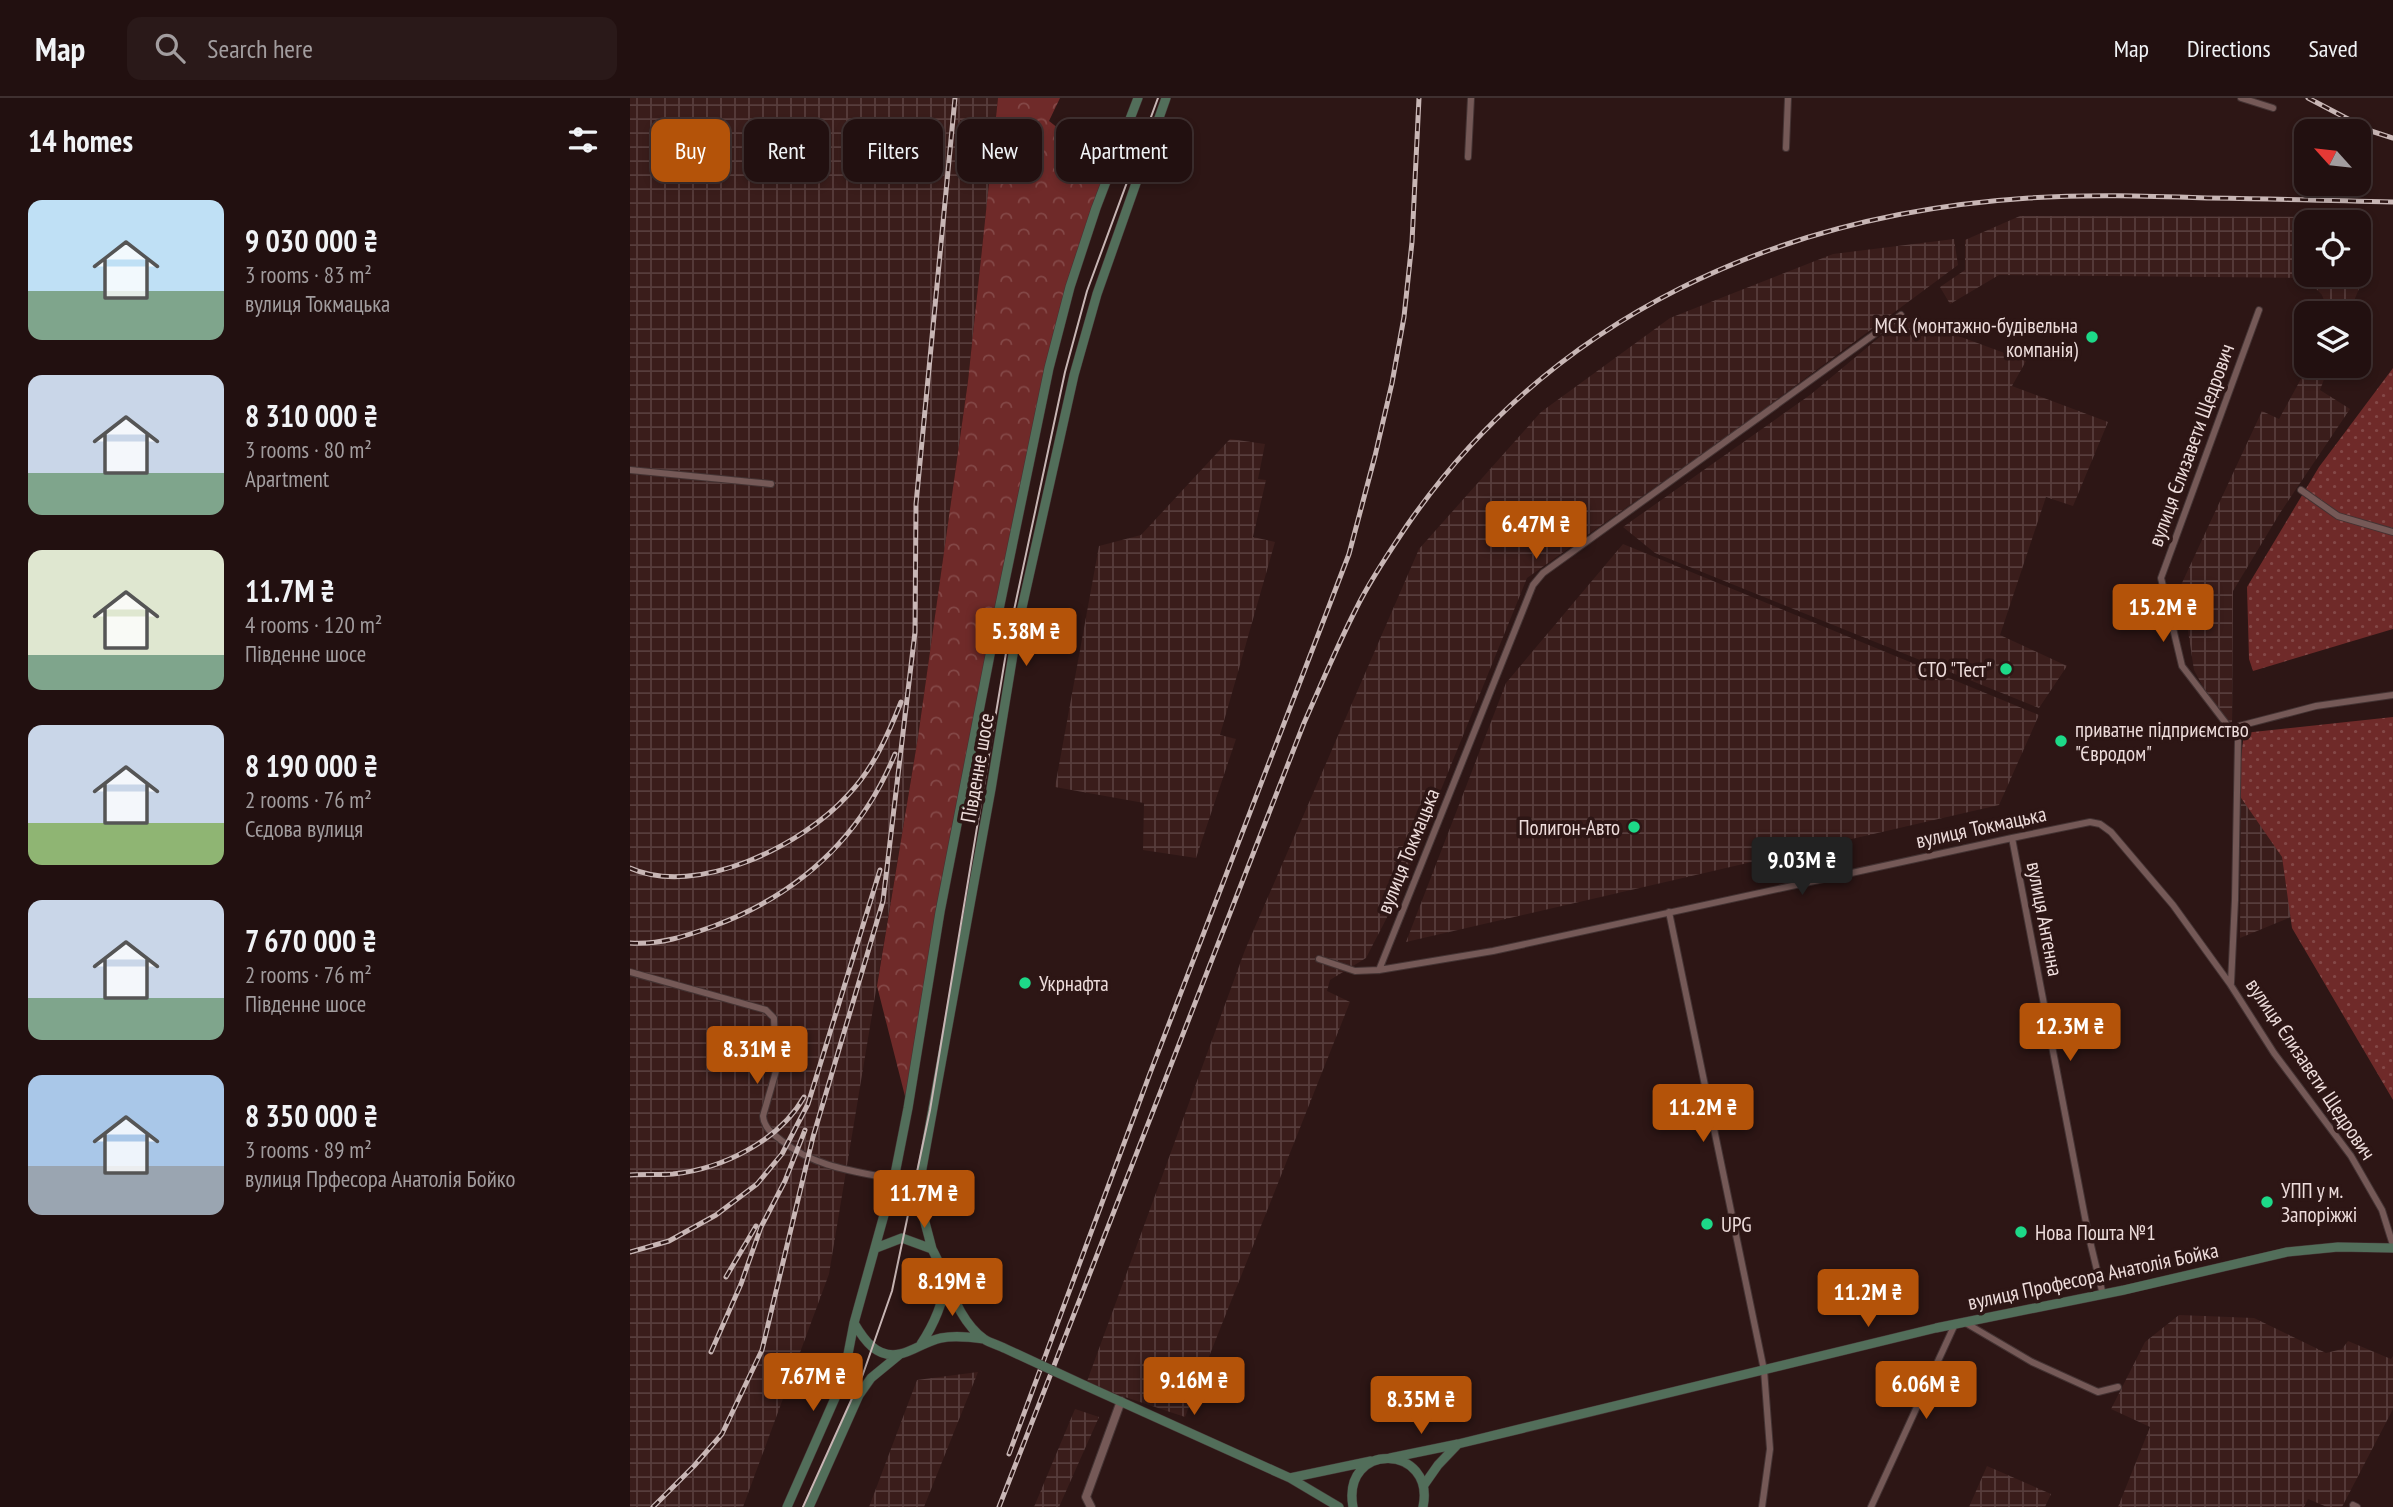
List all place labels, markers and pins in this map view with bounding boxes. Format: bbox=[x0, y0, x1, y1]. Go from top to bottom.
place label: МСК (монтажно-будівельна компанія) bbox=[1874, 312, 2078, 363]
marker: МСК (монтажно-будівельна компанія) bbox=[2084, 329, 2100, 345]
pin: 6.47M ₴ bbox=[1471, 502, 1601, 561]
pin: 15.2M ₴ bbox=[2098, 584, 2228, 644]
pin: 5.38M ₴ bbox=[961, 608, 1091, 668]
place label: СТО "Тест" bbox=[1918, 656, 1992, 683]
marker: СТО "Тест" bbox=[1998, 661, 2014, 677]
place label: приватне підприємство "Євродом" bbox=[2075, 716, 2249, 767]
marker: приватне підприємство "Євродом" bbox=[2053, 733, 2069, 749]
place label: Полигон-Авто bbox=[1519, 814, 1620, 841]
marker: Полигон-Авто bbox=[1626, 819, 1642, 835]
pin: 9.03M ₴ bbox=[1737, 838, 1867, 897]
place label: Укрнафта bbox=[1039, 970, 1109, 997]
marker: Укрнафта bbox=[1017, 975, 1033, 991]
pin: 12.3M ₴ bbox=[2005, 1004, 2135, 1063]
pin: 8.31M ₴ bbox=[692, 1026, 822, 1086]
pin: 11.2M ₴ bbox=[1638, 1084, 1768, 1144]
pin: 11.7M ₴ bbox=[859, 1170, 989, 1230]
place label: УПП у м. Запоріжжі bbox=[2281, 1177, 2357, 1228]
marker: УПП у м. Запоріжжі bbox=[2259, 1194, 2275, 1210]
place label: UPG bbox=[1721, 1211, 1751, 1238]
marker: UPG bbox=[1699, 1216, 1715, 1232]
place label: Нова Пошта №1 bbox=[2035, 1219, 2156, 1246]
marker: Нова Пошта №1 bbox=[2013, 1224, 2029, 1240]
pin: 8.19M ₴ bbox=[887, 1258, 1017, 1318]
pin: 11.2M ₴ bbox=[1803, 1270, 1933, 1329]
pin: 7.67M ₴ bbox=[748, 1354, 878, 1413]
pin: 9.16M ₴ bbox=[1129, 1358, 1259, 1417]
pin: 6.06M ₴ bbox=[1861, 1362, 1991, 1421]
pin: 8.35M ₴ bbox=[1356, 1376, 1486, 1436]

